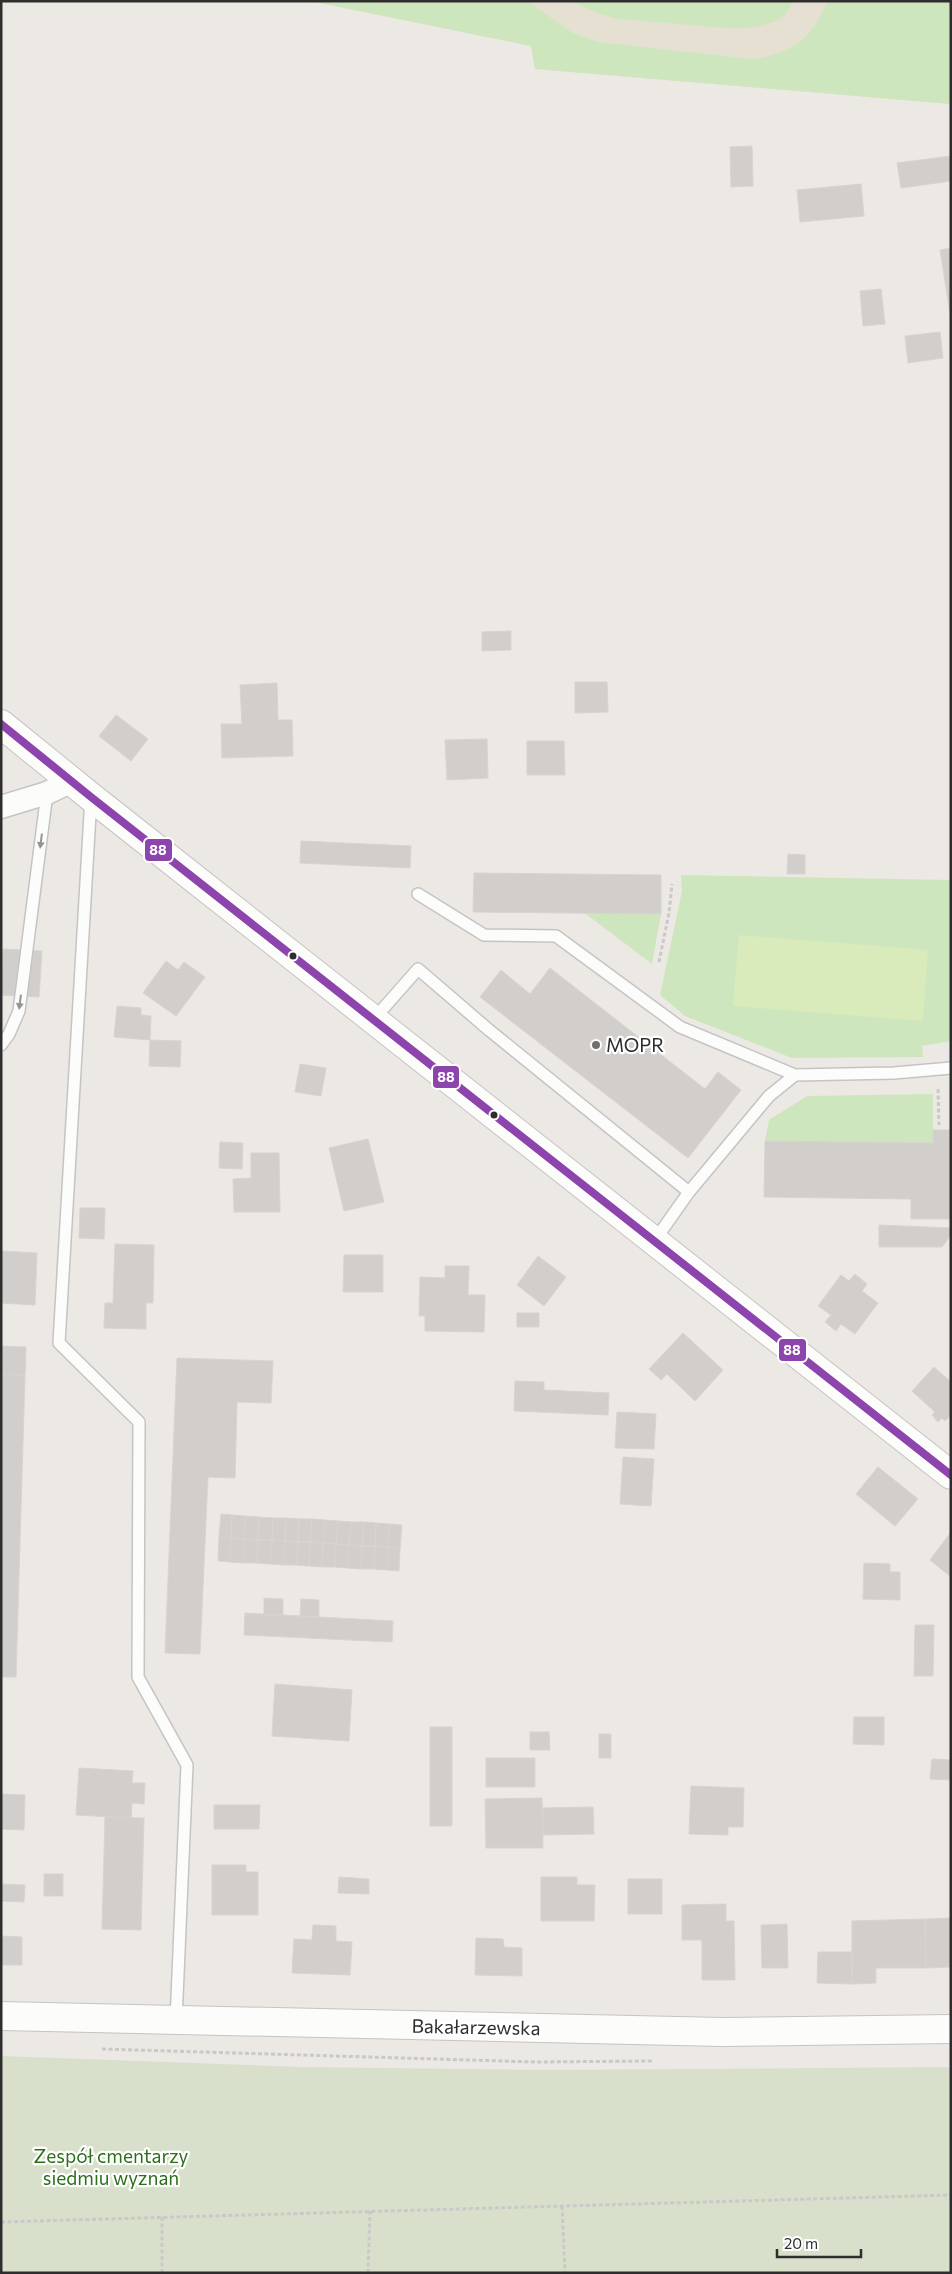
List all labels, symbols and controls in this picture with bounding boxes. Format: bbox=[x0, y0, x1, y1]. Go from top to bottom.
one-way arrow bbox=[37, 833, 45, 849]
line badge: 88 bbox=[144, 838, 173, 862]
text: 88 bbox=[149, 841, 167, 858]
unlabelled marker bbox=[288, 951, 298, 961]
one-way arrow bbox=[16, 994, 24, 1010]
place label: MOPR bbox=[606, 1033, 664, 1056]
marker: MOPR bbox=[590, 1039, 602, 1051]
line badge: 88 bbox=[432, 1065, 460, 1089]
text: 88 bbox=[437, 1068, 455, 1085]
unlabelled marker bbox=[489, 1110, 499, 1120]
line badge: 88 bbox=[778, 1338, 807, 1362]
text: 88 bbox=[783, 1341, 801, 1358]
street label: Bakałarzewska bbox=[411, 2014, 541, 2039]
park label: Zespół cmentarzy siedmiu wyznań bbox=[34, 2144, 189, 2189]
scale bar bbox=[777, 2226, 861, 2258]
text: 20 m bbox=[784, 2234, 818, 2252]

